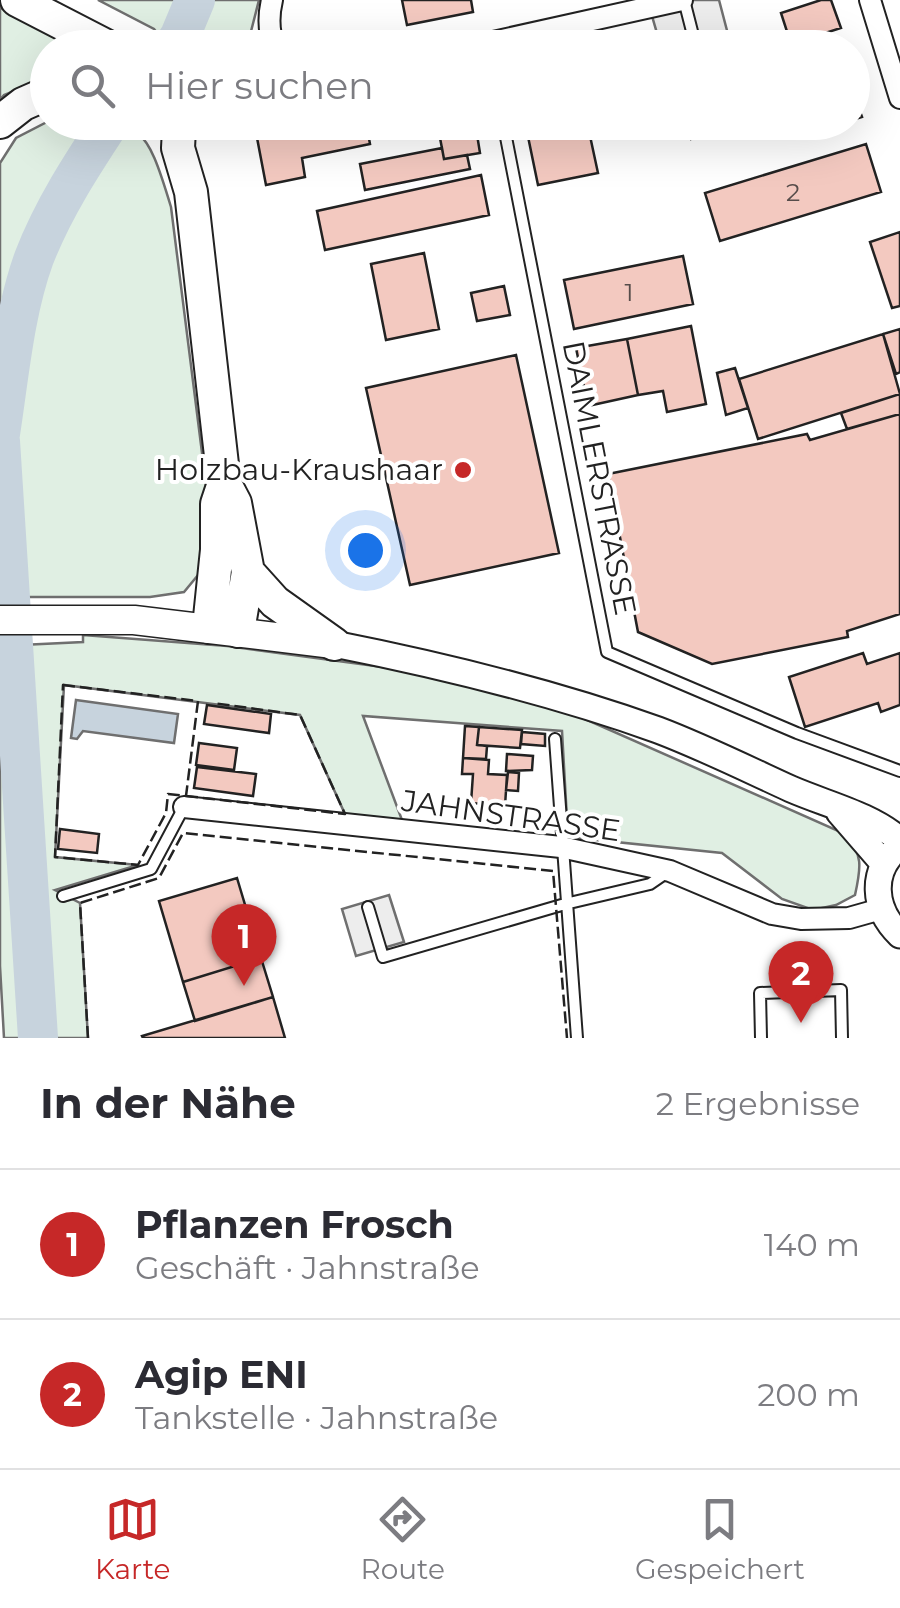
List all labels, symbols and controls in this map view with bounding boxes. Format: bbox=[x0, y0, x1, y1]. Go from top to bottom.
search box bbox=[30, 30, 870, 140]
icon: search bbox=[65, 58, 120, 113]
text: Hier suchen bbox=[145, 62, 374, 109]
house number: 2 bbox=[786, 177, 800, 207]
house number: 1 bbox=[624, 277, 634, 307]
street label: DAIMLERSTRASSE bbox=[555, 338, 644, 618]
place label: Holzbau-Kraushaar bbox=[155, 451, 443, 488]
marker: Holzbau-Kraushaar bbox=[452, 459, 474, 481]
your location bbox=[340, 525, 391, 576]
street label: JAHNSTRASSE bbox=[398, 782, 623, 849]
pin: 1 bbox=[212, 904, 276, 986]
pin: 2 bbox=[768, 940, 834, 1023]
text: In der Nähe bbox=[40, 1077, 296, 1129]
text: 2 Ergebnisse bbox=[656, 1084, 860, 1123]
text: Pflanzen Frosch bbox=[135, 1201, 454, 1248]
text: 1 bbox=[66, 1225, 79, 1264]
text: 140 m bbox=[764, 1225, 860, 1264]
text: Geschäft · Jahnstraße bbox=[135, 1248, 480, 1287]
text: Agip ENI bbox=[135, 1351, 308, 1398]
text: 2 bbox=[63, 1375, 82, 1414]
text: 200 m bbox=[757, 1375, 860, 1414]
text: Tankstelle · Jahnstraße bbox=[135, 1398, 498, 1437]
tab: Karte bbox=[95, 1492, 170, 1586]
tab: Route bbox=[361, 1492, 445, 1586]
tab: Gespeichert bbox=[635, 1492, 805, 1586]

